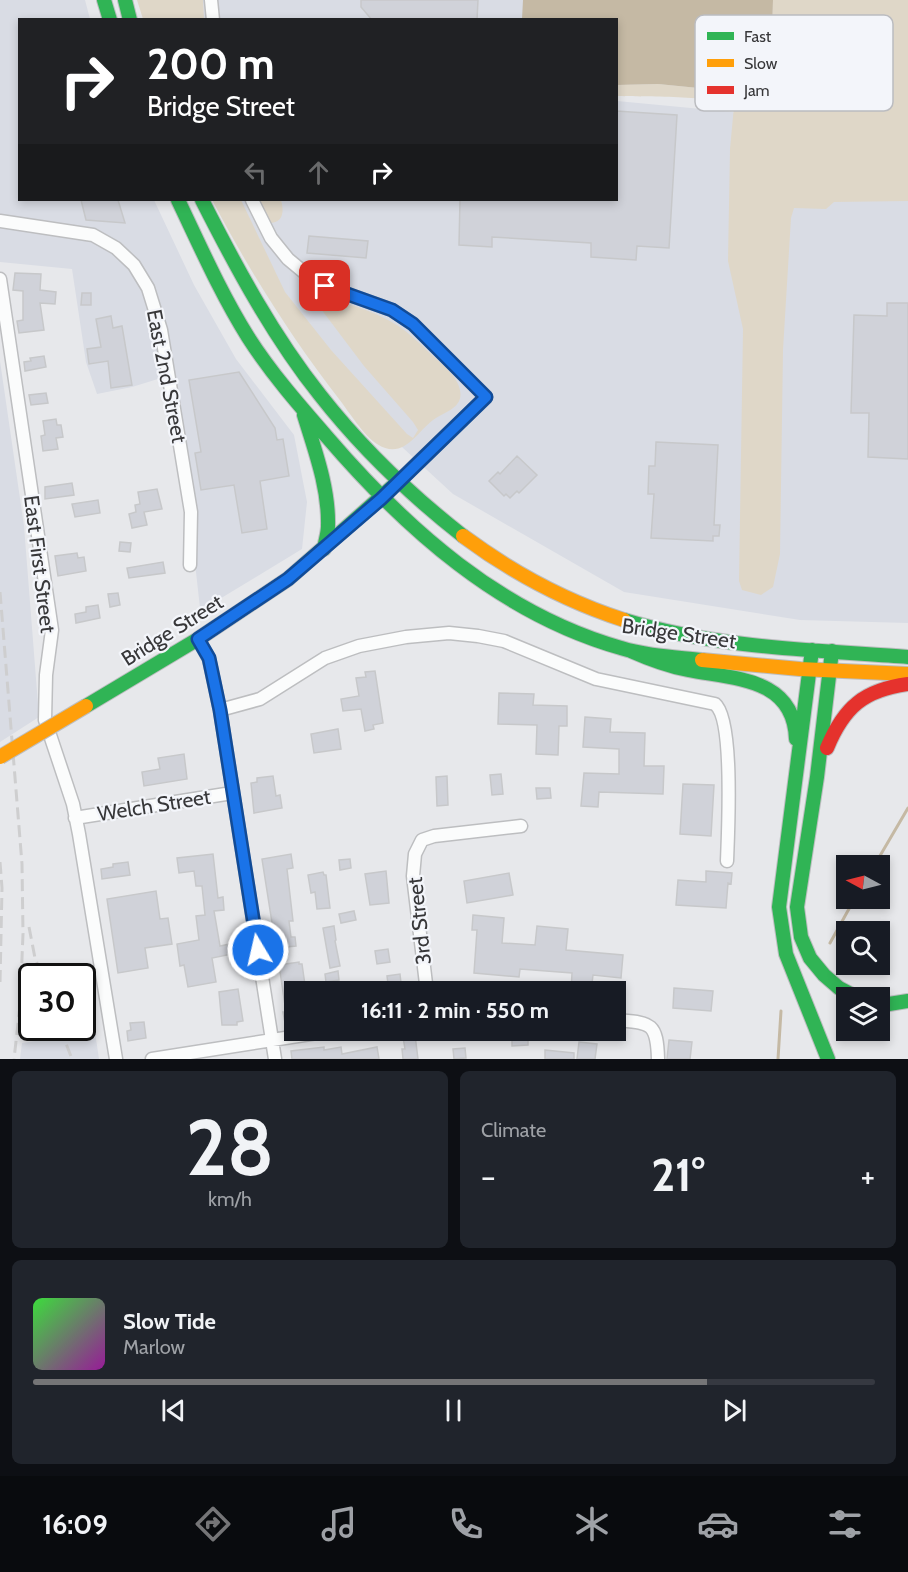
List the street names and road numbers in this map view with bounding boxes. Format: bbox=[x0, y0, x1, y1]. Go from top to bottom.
street label: East 2nd Street bbox=[142, 307, 192, 445]
street label: East First Street bbox=[19, 494, 61, 634]
street label: Bridge Street bbox=[117, 589, 227, 671]
street label: Bridge Street bbox=[620, 613, 738, 653]
street label: Welch Street bbox=[96, 784, 212, 826]
street label: 3rd Street bbox=[402, 876, 436, 966]

